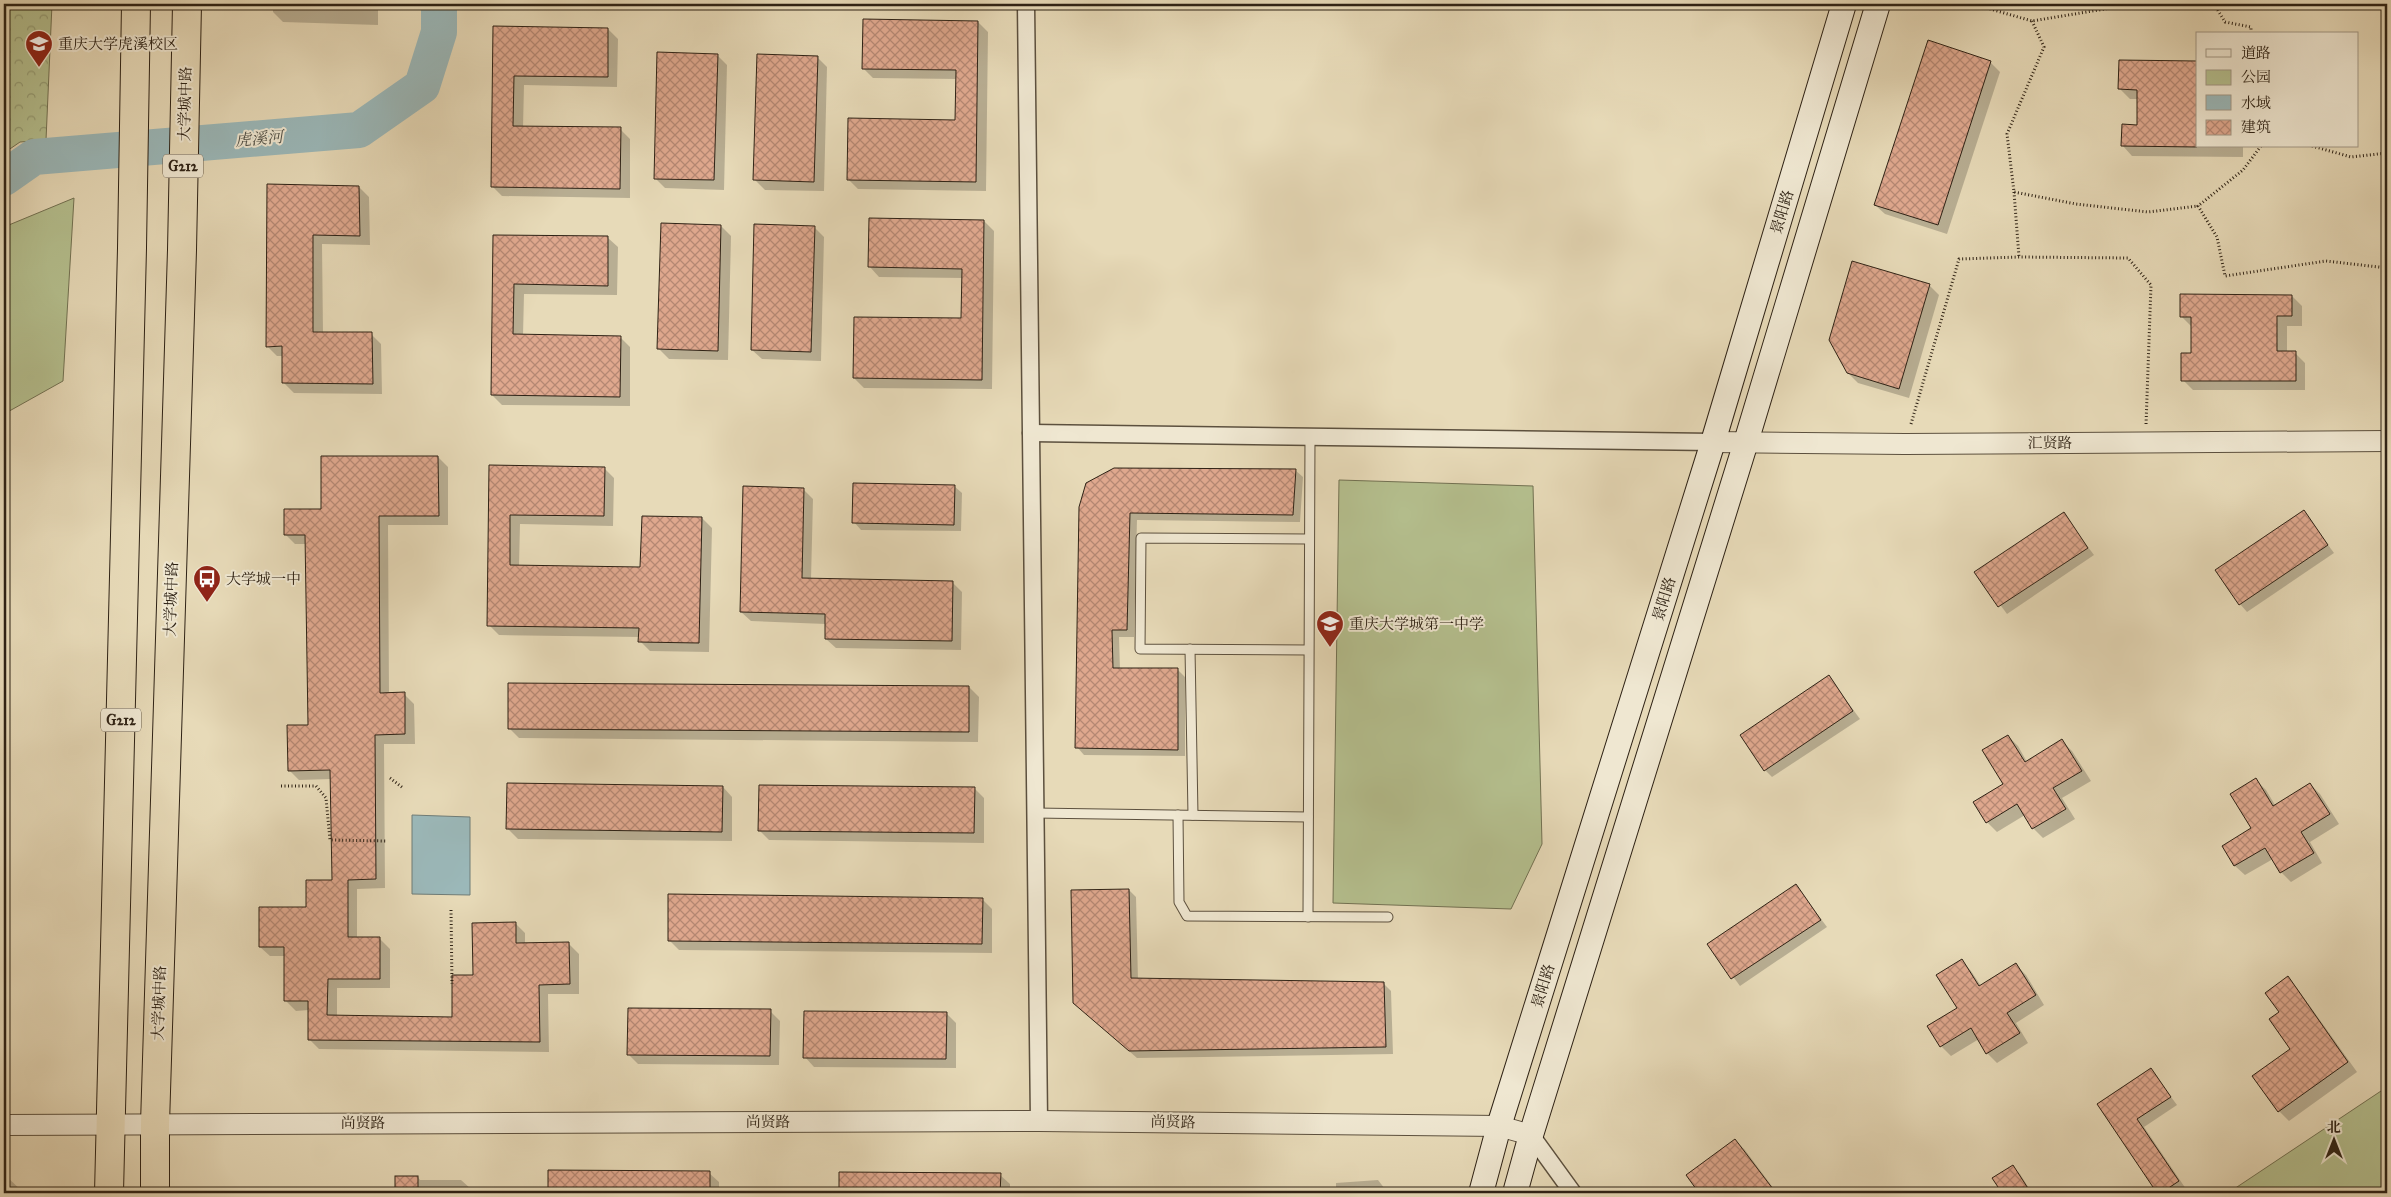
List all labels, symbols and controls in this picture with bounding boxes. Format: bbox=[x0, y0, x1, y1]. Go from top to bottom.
school or university icon: 重庆大学虎溪校区 bbox=[24, 29, 54, 68]
legend bbox=[2196, 32, 2358, 148]
place label: 重庆大学虎溪校区 bbox=[58, 35, 178, 53]
text: 道路 bbox=[2241, 44, 2271, 62]
street label: 大学城中路 bbox=[175, 66, 195, 142]
text: 公园 bbox=[2241, 68, 2271, 86]
text: 水域 bbox=[2241, 94, 2271, 112]
text: 建筑 bbox=[2241, 118, 2271, 136]
water label: 虎溪河 bbox=[234, 127, 287, 150]
road number: G212 bbox=[163, 154, 203, 178]
street label: 景阳路 bbox=[1767, 188, 1797, 236]
street label: 汇贤路 bbox=[2027, 434, 2073, 452]
street label: 大学城中路 bbox=[161, 561, 181, 637]
bus stop icon: 大学城一中 bbox=[192, 564, 222, 603]
place label: 大学城一中 bbox=[226, 570, 301, 588]
street label: 景阳路 bbox=[1649, 575, 1679, 623]
school or university icon: 重庆大学城第一中学 bbox=[1315, 609, 1345, 648]
place label: 重庆大学城第一中学 bbox=[1349, 615, 1484, 633]
road number: G212 bbox=[101, 708, 141, 732]
street label: 景阳路 bbox=[1528, 962, 1558, 1010]
street label: 大学城中路 bbox=[149, 965, 169, 1041]
street label: 尚贤路 bbox=[745, 1113, 791, 1131]
street label: 尚贤路 bbox=[1150, 1113, 1196, 1131]
street label: 尚贤路 bbox=[340, 1114, 386, 1132]
north arrow bbox=[2308, 1114, 2358, 1164]
text: 北 bbox=[2327, 1119, 2341, 1136]

